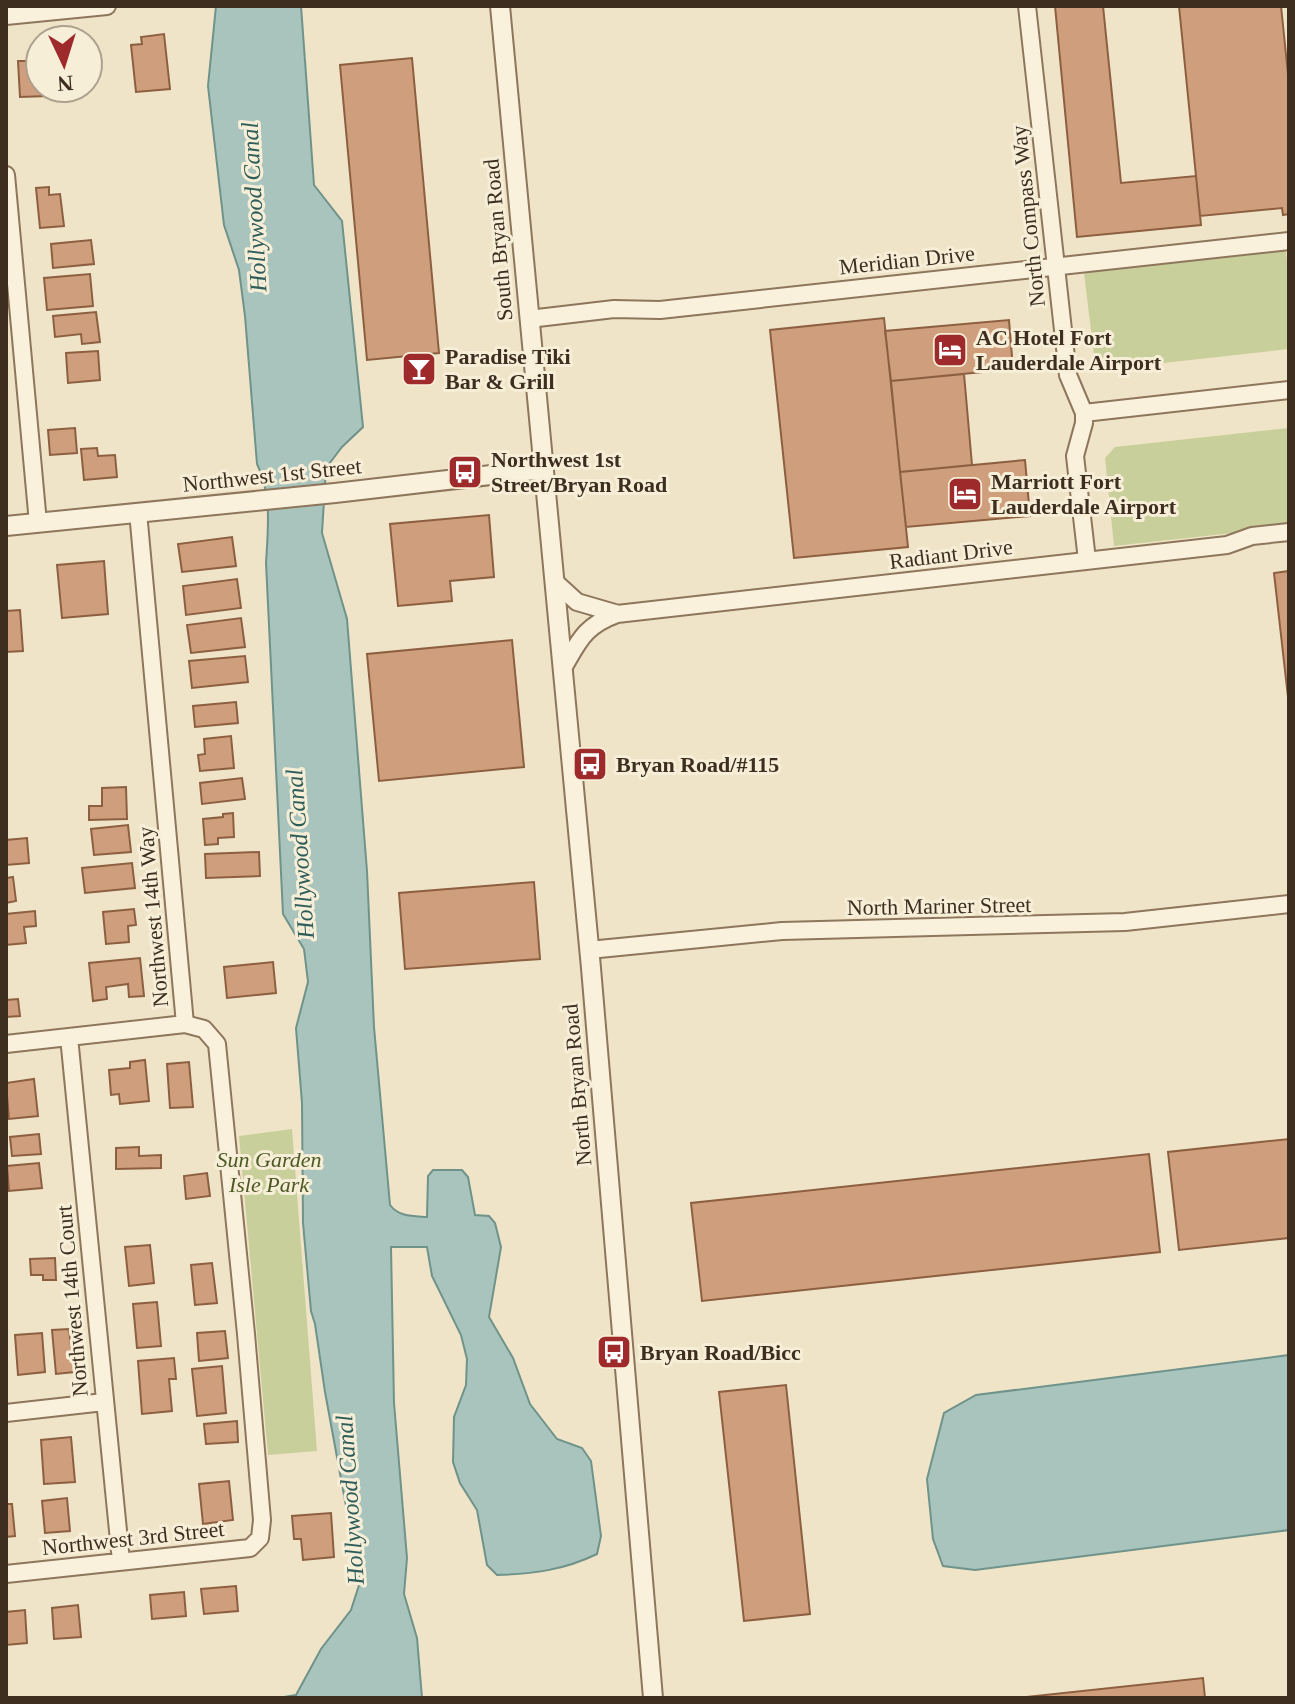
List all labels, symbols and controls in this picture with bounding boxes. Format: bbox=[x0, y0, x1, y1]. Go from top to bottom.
north arrow bbox=[24, 24, 104, 104]
text: N bbox=[56, 70, 74, 96]
water label: Hollywood Canal bbox=[237, 121, 271, 294]
street label: North Compass Way bbox=[1006, 124, 1050, 308]
street label: South Bryan Road bbox=[478, 158, 518, 322]
street label: Meridian Drive bbox=[838, 240, 976, 280]
place label: AC Hotel Fort Lauderdale Airport bbox=[976, 325, 1162, 375]
hotel icon: AC Hotel Fort Lauderdale Airport bbox=[931, 331, 969, 369]
place label: Paradise Tiki Bar & Grill bbox=[445, 344, 571, 394]
bar icon: Paradise Tiki Bar & Grill bbox=[400, 350, 438, 388]
place label: Northwest 1st Street/Bryan Road bbox=[491, 447, 667, 497]
street label: Northwest 1st Street bbox=[181, 453, 363, 497]
bus stop icon: Northwest 1st Street/Bryan Road bbox=[446, 453, 484, 491]
place label: Marriott Fort Lauderdale Airport bbox=[991, 469, 1177, 519]
hotel icon: Marriott Fort Lauderdale Airport bbox=[946, 475, 984, 513]
street label: Radiant Drive bbox=[888, 534, 1014, 574]
bus stop icon: Bryan Road/#115 bbox=[571, 745, 609, 783]
place label: Bryan Road/#115 bbox=[616, 752, 779, 777]
water label: Hollywood Canal bbox=[281, 768, 319, 941]
street label: Northwest 14th Way bbox=[133, 826, 173, 1008]
street label: North Mariner Street bbox=[847, 892, 1031, 920]
street label: North Bryan Road bbox=[557, 1003, 597, 1167]
park label: Sun Garden Isle Park bbox=[217, 1147, 321, 1197]
street label: Northwest 14th Court bbox=[51, 1204, 93, 1398]
bus stop icon: Bryan Road/Bicc bbox=[595, 1333, 633, 1371]
place label: Bryan Road/Bicc bbox=[640, 1340, 801, 1365]
water label: Hollywood Canal bbox=[331, 1414, 369, 1587]
street label: Northwest 3rd Street bbox=[41, 1516, 225, 1560]

